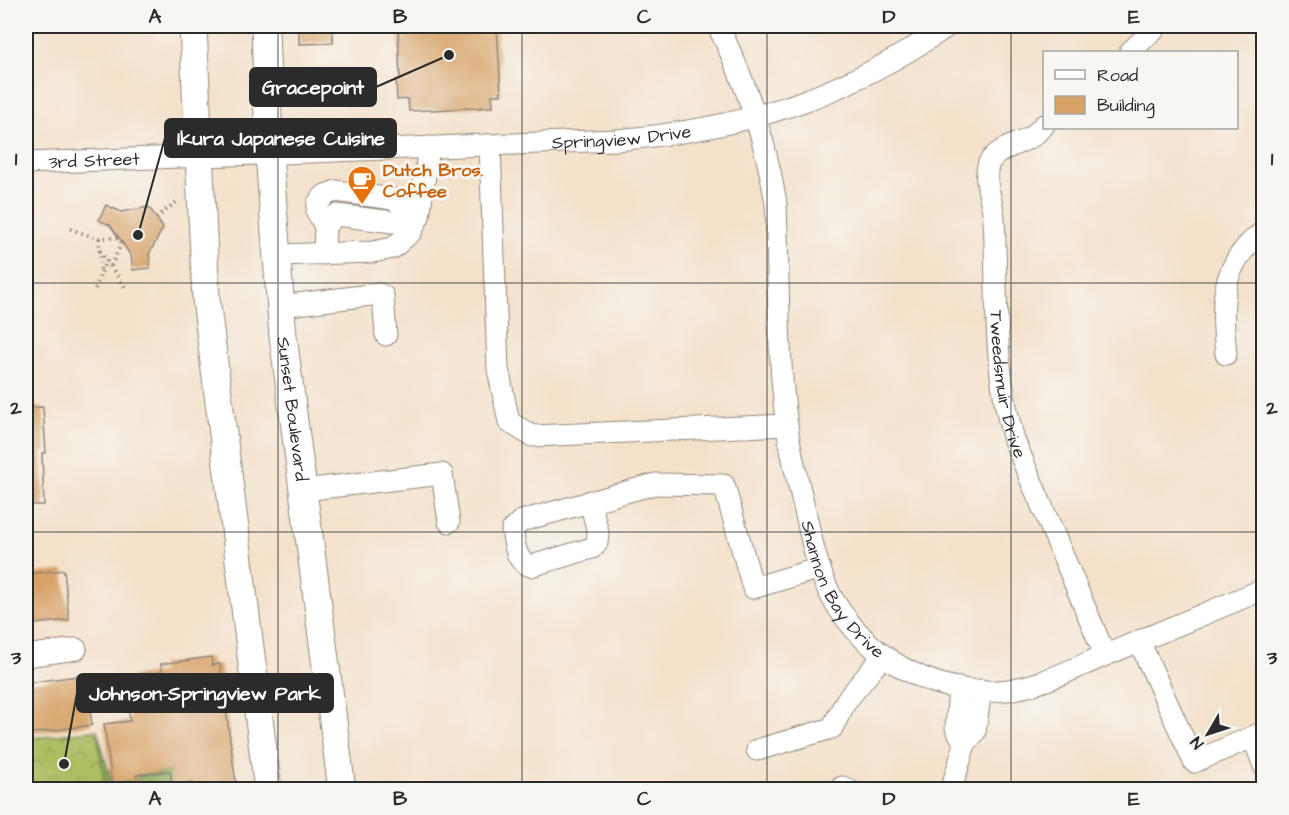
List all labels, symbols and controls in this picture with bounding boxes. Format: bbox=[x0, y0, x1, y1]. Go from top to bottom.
text: A bbox=[149, 3, 162, 31]
text: B bbox=[393, 3, 408, 31]
text: C bbox=[637, 3, 652, 31]
text: D bbox=[883, 3, 896, 31]
text: E bbox=[1128, 3, 1140, 31]
legend bbox=[1043, 51, 1238, 129]
text: Road bbox=[1097, 63, 1138, 88]
callout: Gracepoint bbox=[250, 68, 376, 106]
text: Gracepoint bbox=[262, 74, 365, 102]
text: Building bbox=[1097, 93, 1155, 119]
callout: Ikura Japanese Cuisine bbox=[165, 119, 396, 157]
street label: Springview Drive bbox=[551, 119, 693, 155]
text: Ikura Japanese Cuisine bbox=[177, 125, 385, 153]
text: 1 bbox=[15, 145, 18, 173]
text: 1 bbox=[1271, 145, 1274, 173]
street label: 3rd Street bbox=[48, 147, 141, 175]
place label: Dutch Bros. Coffee bbox=[383, 158, 483, 204]
cafe icon: Dutch Bros. Coffee bbox=[346, 164, 378, 206]
street label: Tweedsmuir Drive bbox=[984, 310, 1032, 462]
street label: Sunset Boulevard bbox=[270, 335, 314, 483]
text: 2 bbox=[9, 394, 22, 422]
text: 2 bbox=[1265, 394, 1278, 422]
street label: Shannon Bay Drive bbox=[795, 518, 890, 665]
text: 3 bbox=[10, 644, 22, 672]
text: 3 bbox=[1266, 644, 1278, 672]
callout: Johnson-Springview Park bbox=[77, 674, 333, 712]
text: Johnson-Springview Park bbox=[88, 680, 322, 709]
north arrow bbox=[1178, 704, 1238, 764]
text: N bbox=[1185, 732, 1209, 754]
text: A bbox=[149, 785, 162, 813]
text: B bbox=[393, 785, 408, 813]
text: C bbox=[637, 785, 652, 813]
text: D bbox=[883, 785, 896, 813]
text: E bbox=[1128, 785, 1140, 813]

